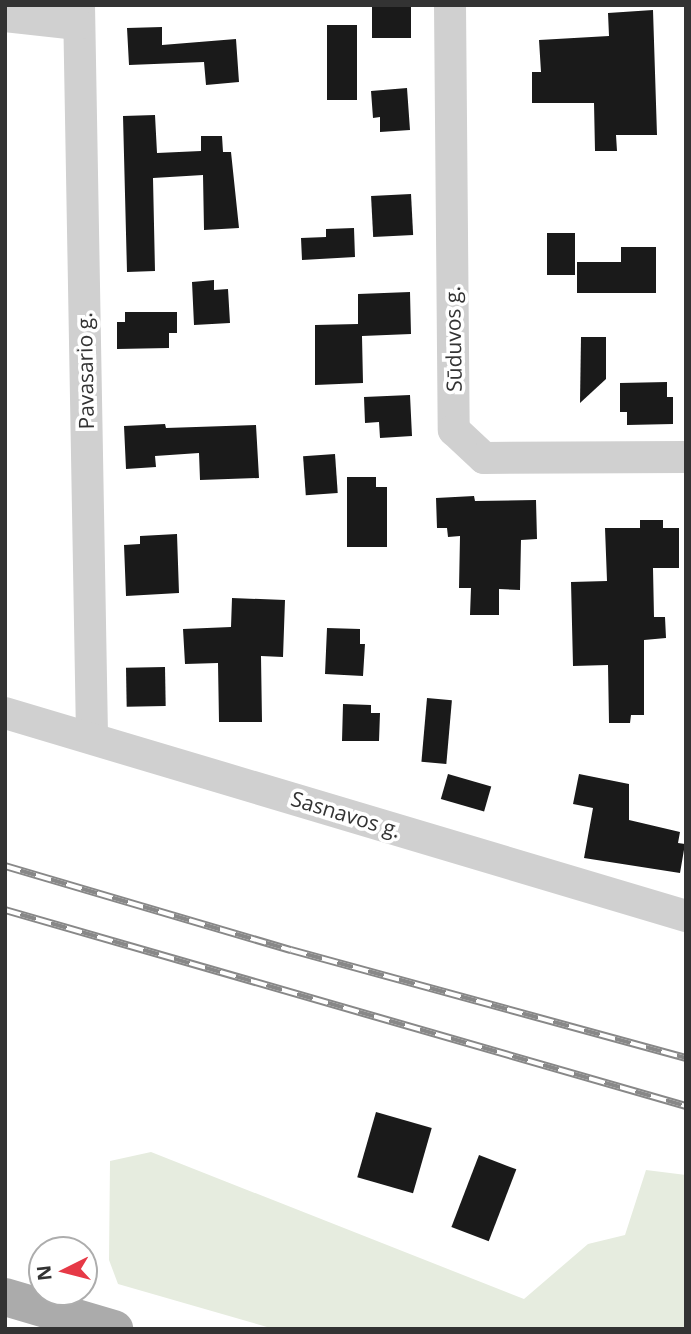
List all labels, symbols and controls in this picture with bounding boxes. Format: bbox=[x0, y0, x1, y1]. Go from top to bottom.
street label: Sūduvos g. bbox=[439, 286, 467, 392]
street label: Pavasario g. bbox=[71, 312, 99, 430]
street label: Sasnavos g. bbox=[288, 785, 404, 843]
north arrow bbox=[28, 1236, 98, 1306]
text: N bbox=[30, 1264, 58, 1282]

